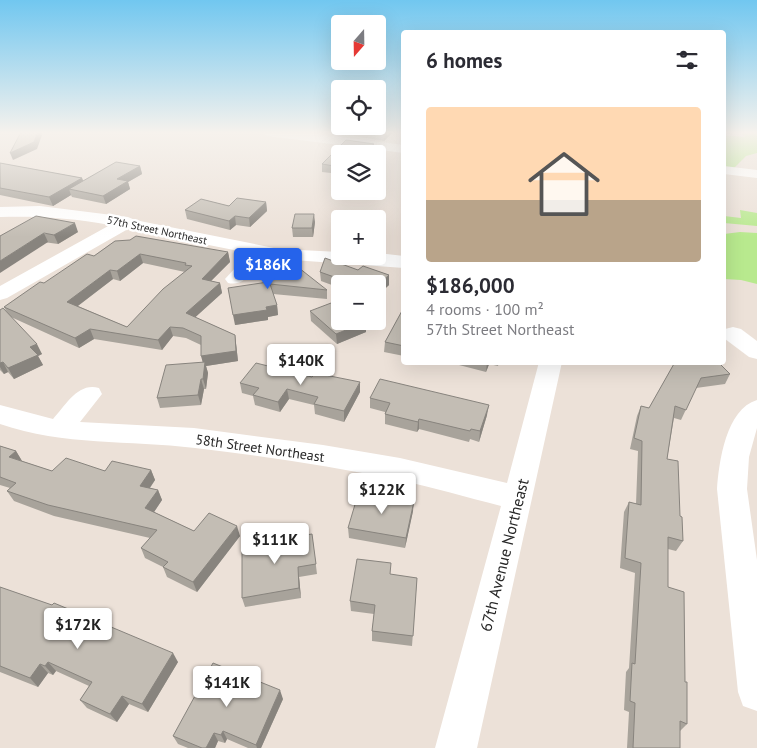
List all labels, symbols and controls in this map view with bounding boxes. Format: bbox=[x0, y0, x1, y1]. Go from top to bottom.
north arrow bbox=[331, 15, 386, 70]
map controls bbox=[331, 15, 386, 330]
icon: filters bbox=[673, 46, 701, 74]
text: 6 homes bbox=[426, 47, 502, 74]
button: locate bbox=[331, 80, 386, 135]
icon: home bbox=[519, 139, 609, 229]
button: layers bbox=[331, 145, 386, 200]
button: + bbox=[331, 210, 386, 265]
street label: 57th Street Northeast bbox=[106, 213, 209, 248]
pin: $186K bbox=[233, 248, 303, 290]
text: $186K bbox=[245, 254, 291, 274]
text: $186,000 bbox=[426, 272, 515, 299]
button: − bbox=[331, 275, 386, 330]
text: 4 rooms · 100 m² bbox=[426, 299, 544, 319]
text: 57th Street Northeast bbox=[426, 319, 574, 339]
pin: $140K bbox=[266, 344, 336, 386]
text: $140K bbox=[278, 350, 324, 370]
street label: 58th Street Northeast bbox=[194, 430, 326, 466]
pin: $122K bbox=[347, 472, 417, 515]
street label: 67th Avenue Northeast bbox=[475, 476, 533, 634]
text: $122K bbox=[359, 479, 405, 499]
pin: $111K bbox=[240, 522, 310, 565]
text: $111K bbox=[252, 529, 298, 549]
pin: $172K bbox=[43, 608, 113, 650]
text: $172K bbox=[55, 614, 101, 634]
pin: $141K bbox=[192, 666, 262, 708]
text: $141K bbox=[204, 672, 250, 692]

